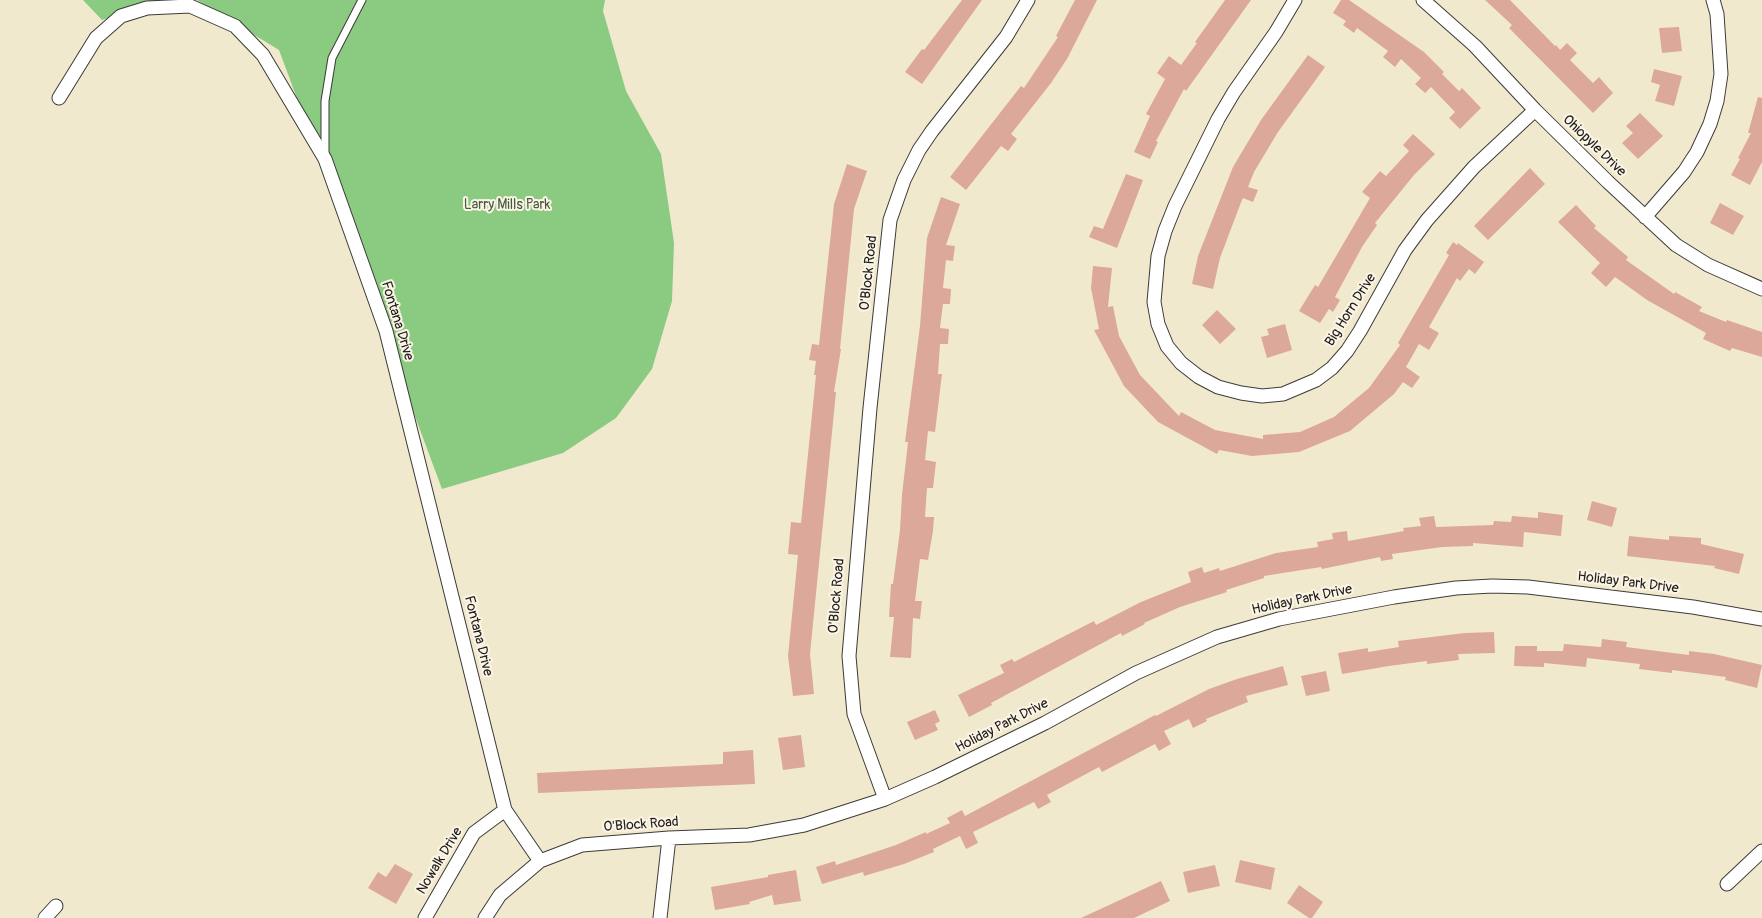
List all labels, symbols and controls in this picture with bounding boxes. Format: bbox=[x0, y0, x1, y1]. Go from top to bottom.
street label: Ohiopyle Drive bbox=[1559, 112, 1629, 180]
park label: Larry Mills Park bbox=[464, 197, 550, 213]
street label: O'Block Road bbox=[857, 235, 881, 311]
street label: Big Horn Drive bbox=[1322, 270, 1380, 350]
street label: Fontana Drive bbox=[377, 279, 417, 363]
street label: O'Block Road bbox=[825, 558, 849, 634]
street label: Holiday Park Drive bbox=[1576, 568, 1680, 598]
street label: Holiday Park Drive bbox=[1250, 581, 1354, 619]
street label: Fontana Drive bbox=[460, 594, 496, 678]
street label: Holiday Park Drive bbox=[953, 695, 1051, 757]
street label: O'Block Road bbox=[603, 814, 679, 836]
street label: Nowalk Drive bbox=[414, 825, 466, 897]

